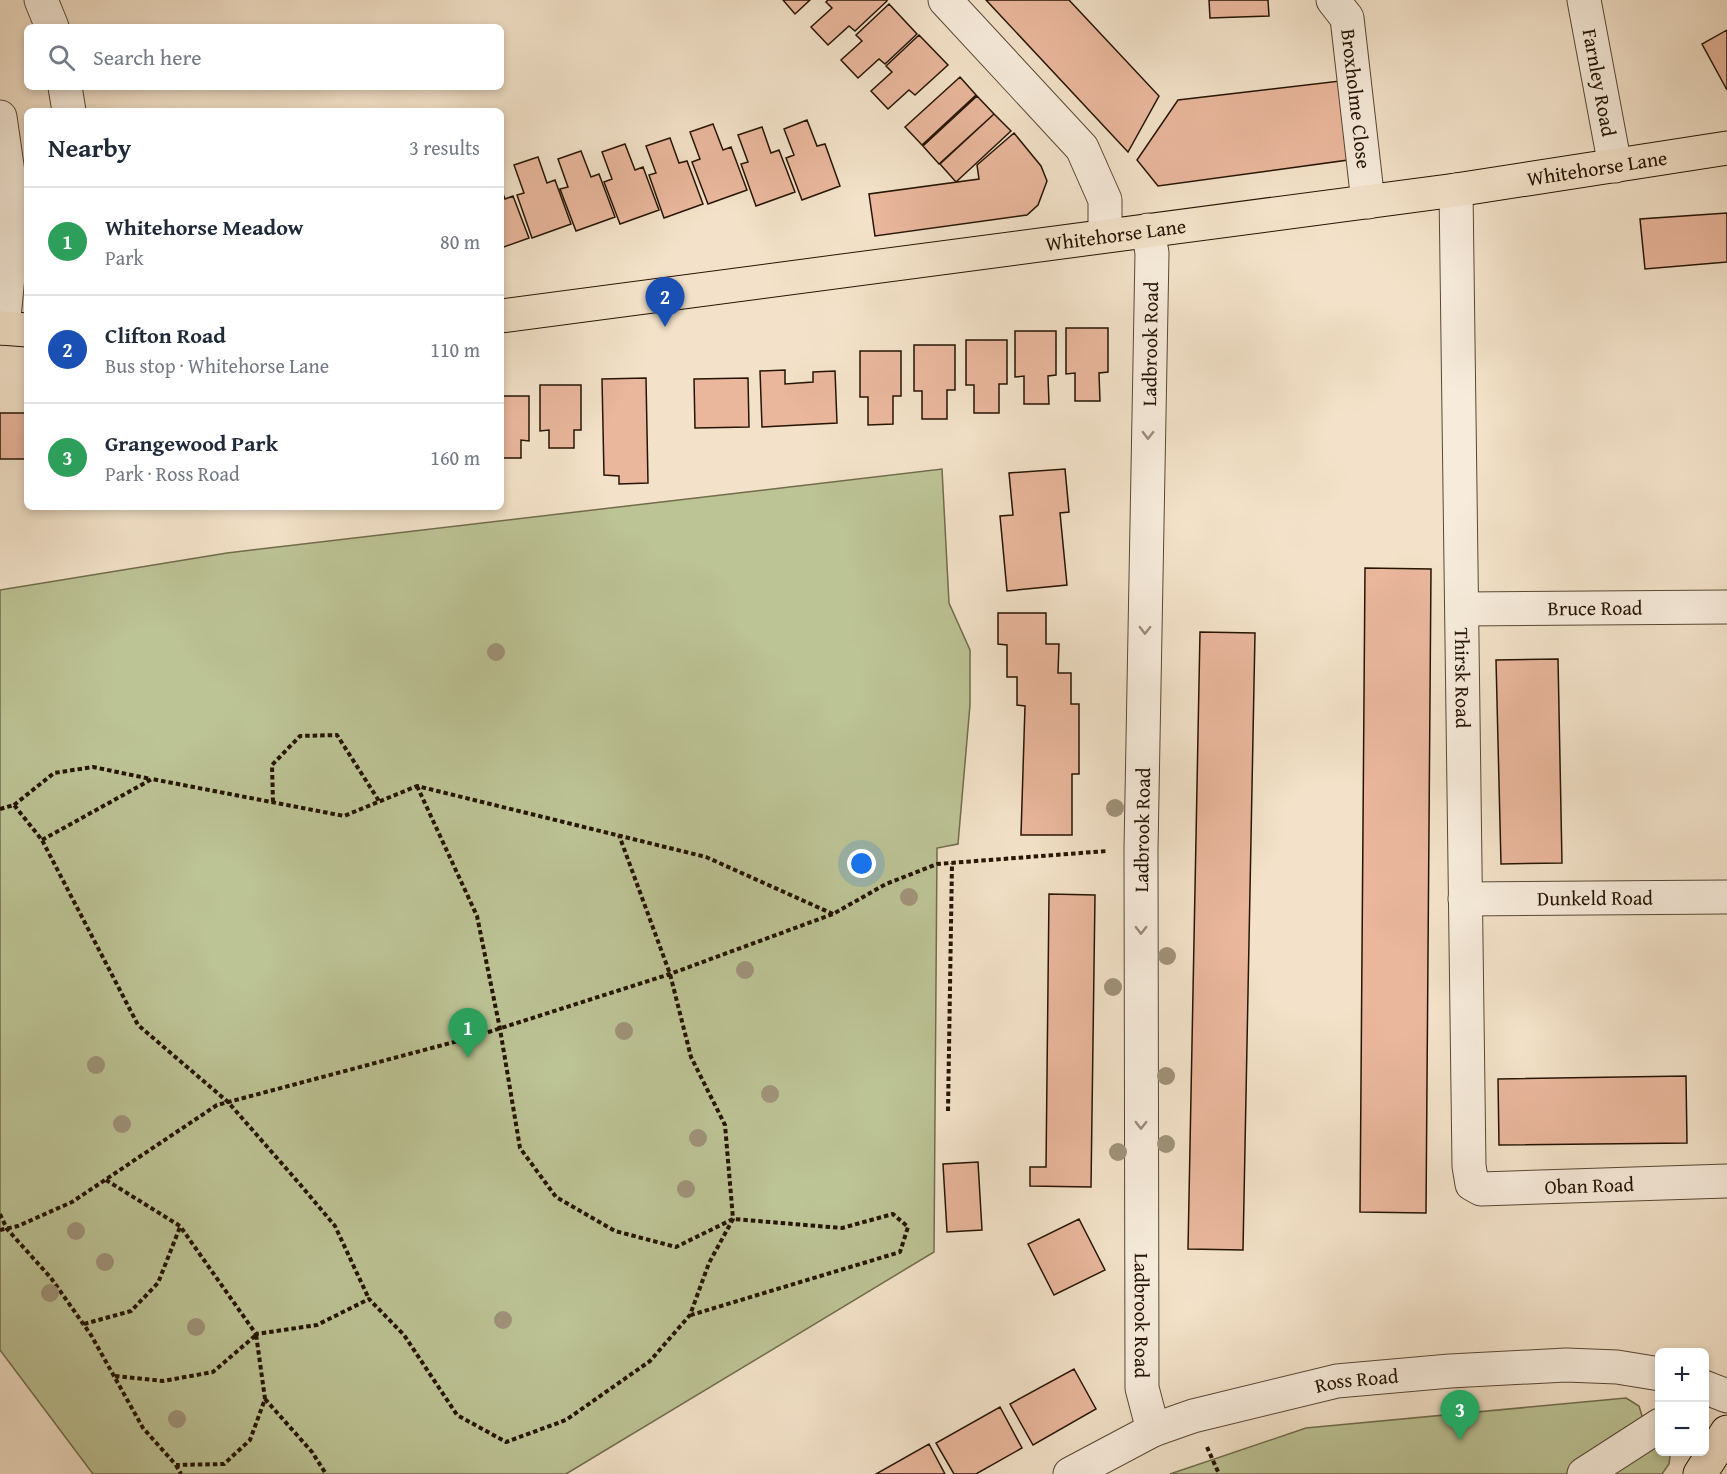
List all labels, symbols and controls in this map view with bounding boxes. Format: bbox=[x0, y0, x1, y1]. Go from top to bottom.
search box bbox=[24, 24, 504, 90]
street label: Farnley Road bbox=[1576, 26, 1624, 139]
street label: Broxholme Close bbox=[1334, 27, 1379, 170]
icon: search bbox=[45, 41, 78, 74]
text: Search here bbox=[93, 41, 202, 73]
text: Nearby bbox=[48, 128, 131, 167]
text: 3 results bbox=[409, 133, 480, 162]
street label: Whitehorse Lane bbox=[1525, 142, 1669, 193]
text: Whitehorse Meadow bbox=[105, 211, 303, 243]
street label: Whitehorse Lane bbox=[1044, 211, 1188, 258]
text: 1 bbox=[62, 227, 73, 256]
text: 80 m bbox=[440, 227, 480, 256]
text: Park bbox=[105, 243, 144, 272]
pin: 2 bbox=[646, 278, 684, 327]
street label: Ladbrook Road bbox=[1134, 281, 1165, 407]
text: Clifton Road bbox=[105, 319, 226, 351]
text: 2 bbox=[62, 335, 73, 364]
text: 110 m bbox=[430, 335, 480, 364]
text: Bus stop · Whitehorse Lane bbox=[105, 351, 329, 380]
text: Grangewood Park bbox=[105, 427, 278, 459]
one-way arrow bbox=[1142, 430, 1155, 439]
text: 3 bbox=[62, 443, 73, 472]
text: 160 m bbox=[430, 443, 480, 472]
text: Park · Ross Road bbox=[105, 459, 240, 488]
street label: Bruce Road bbox=[1547, 593, 1643, 622]
one-way arrow bbox=[1139, 625, 1151, 634]
street label: Thirsk Road bbox=[1448, 627, 1478, 729]
street label: Ladbrook Road bbox=[1126, 767, 1157, 893]
your location bbox=[847, 849, 876, 878]
street label: Dunkeld Road bbox=[1537, 883, 1653, 912]
one-way arrow bbox=[1135, 925, 1147, 934]
pin: 1 bbox=[448, 1008, 488, 1058]
one-way arrow bbox=[1135, 1120, 1147, 1129]
street label: Oban Road bbox=[1544, 1169, 1635, 1201]
street label: Ladbrook Road bbox=[1128, 1253, 1157, 1378]
map controls bbox=[1655, 1348, 1709, 1456]
button: + bbox=[1655, 1348, 1709, 1402]
street label: Ross Road bbox=[1312, 1361, 1400, 1400]
pin: 3 bbox=[1440, 1390, 1480, 1440]
button: − bbox=[1655, 1402, 1709, 1456]

